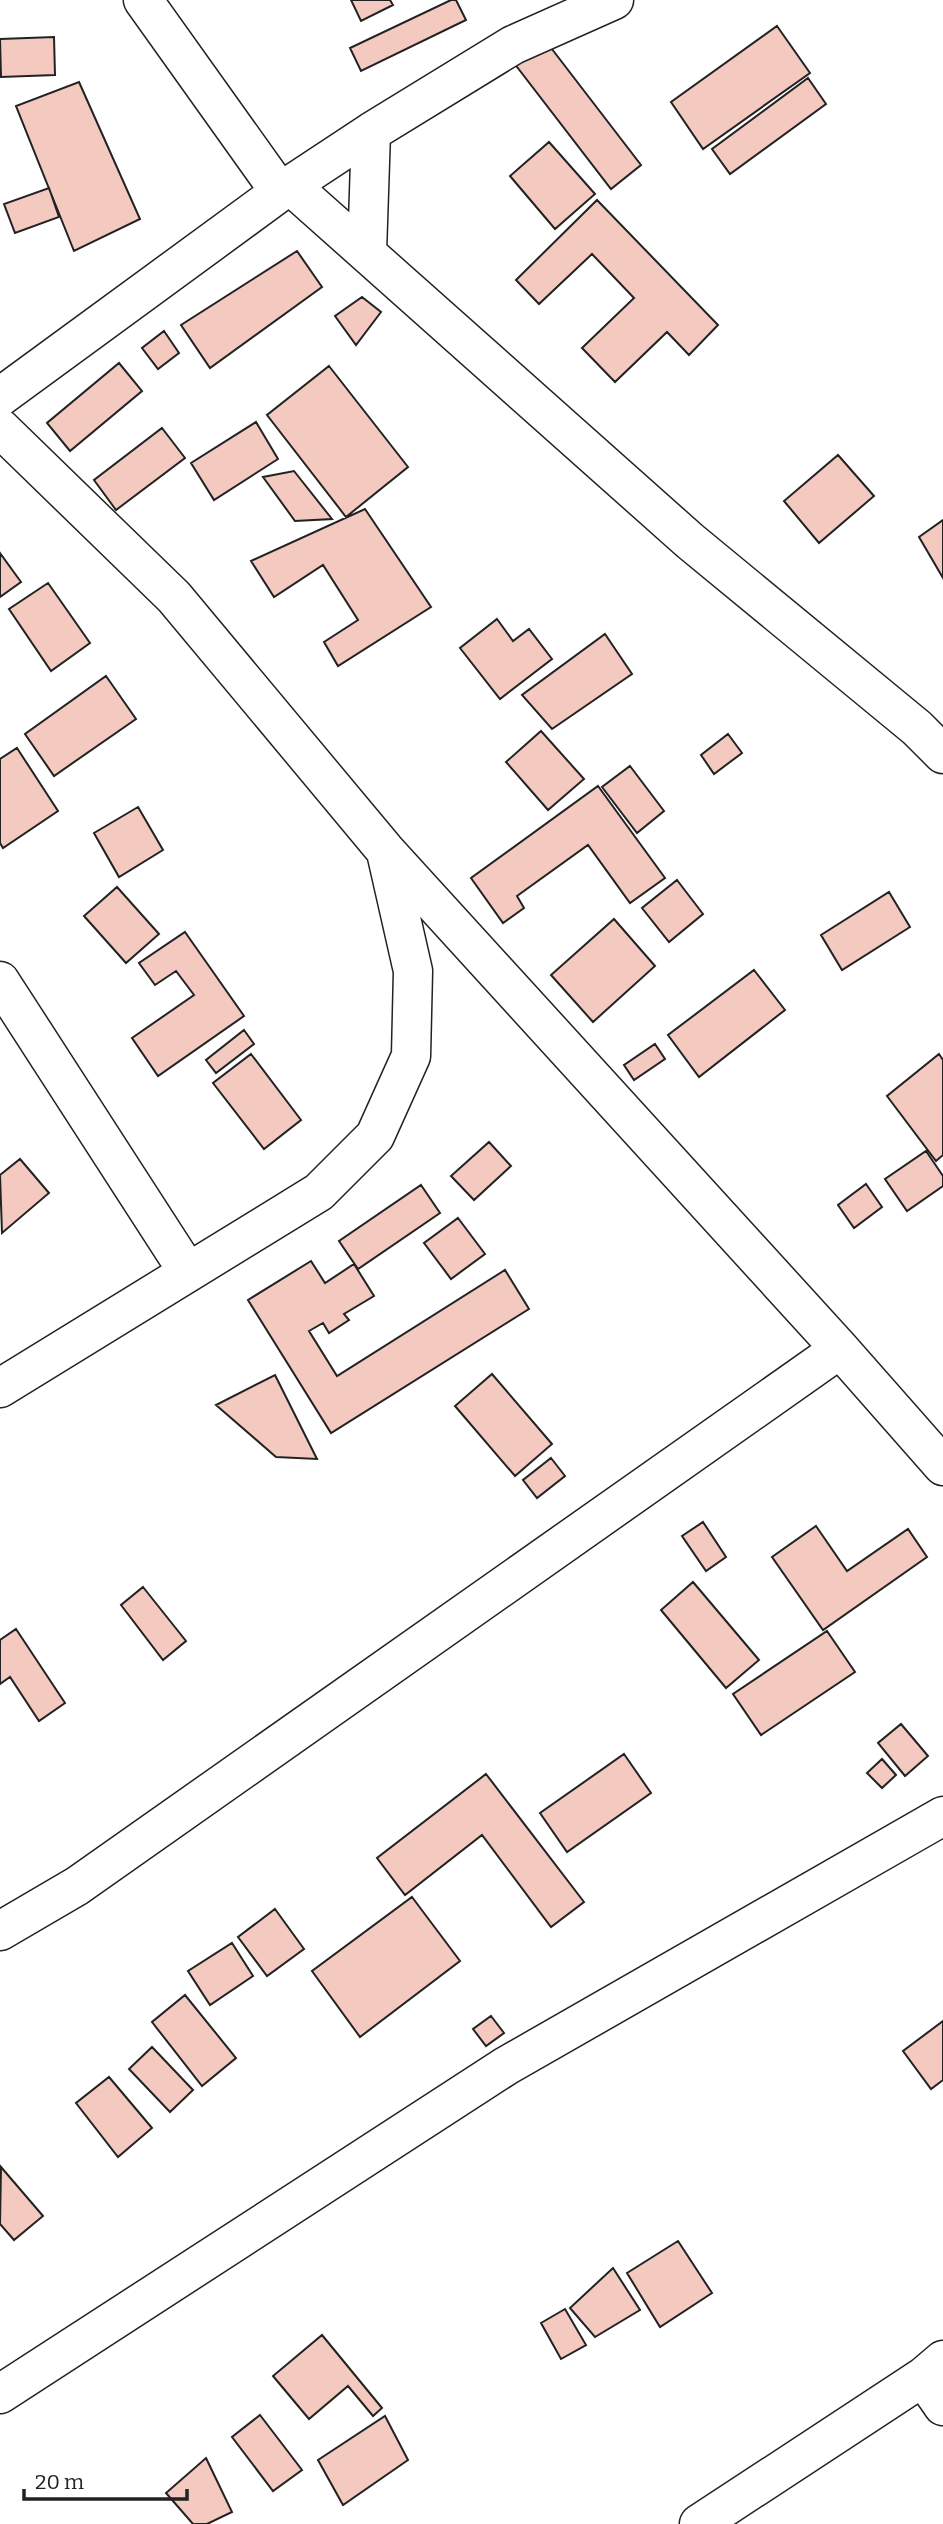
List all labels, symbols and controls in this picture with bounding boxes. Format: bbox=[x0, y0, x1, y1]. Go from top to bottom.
scale bar bbox=[24, 2458, 187, 2502]
text: 20 m bbox=[35, 2469, 84, 2495]

